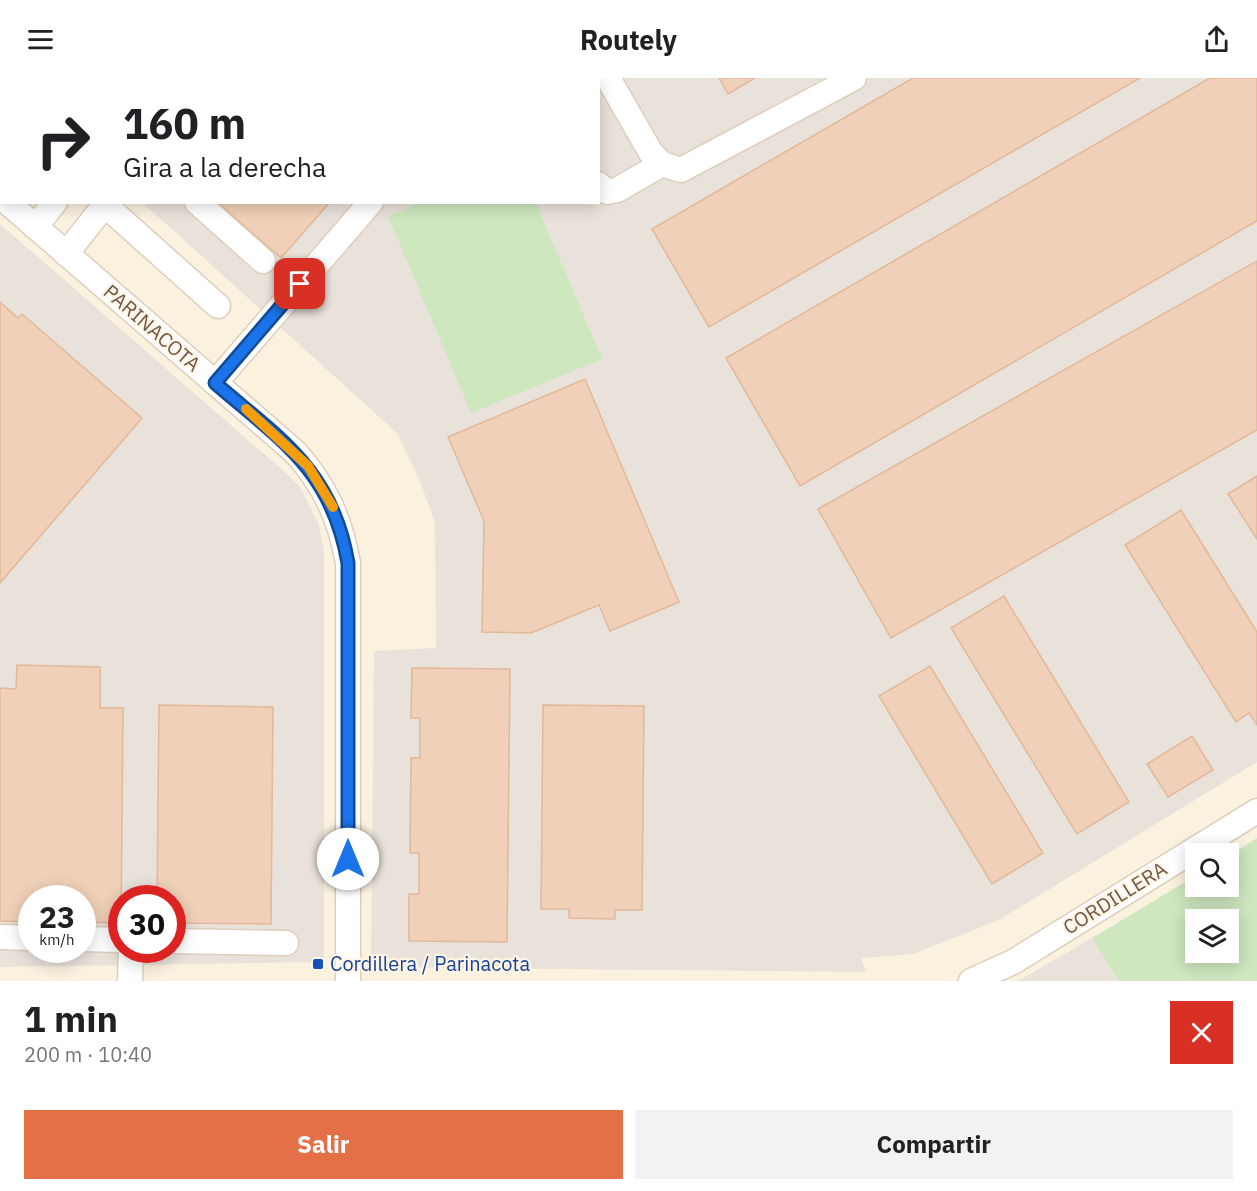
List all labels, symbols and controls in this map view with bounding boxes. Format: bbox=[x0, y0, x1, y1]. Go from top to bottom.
text: Routely bbox=[580, 22, 677, 57]
icon: menu bbox=[24, 23, 57, 56]
icon: share bbox=[1200, 23, 1233, 56]
text: 160 m bbox=[123, 96, 246, 151]
icon: right bbox=[24, 102, 102, 180]
text: Gira a la derecha bbox=[123, 149, 326, 184]
pin bbox=[274, 258, 325, 309]
icon: arrive bbox=[283, 267, 316, 300]
street label: PARINACOTA bbox=[98, 278, 207, 377]
position arrow bbox=[316, 827, 380, 891]
map controls bbox=[1185, 843, 1239, 963]
button: search bbox=[1185, 843, 1239, 897]
street label: CORDILLERA bbox=[1058, 855, 1172, 940]
speed limit sign: 30 bbox=[108, 885, 186, 963]
text: 23 bbox=[39, 897, 75, 936]
button: layers bbox=[1185, 909, 1239, 963]
text: km/h bbox=[39, 930, 75, 949]
place label: Cordillera / Parinacota bbox=[330, 950, 530, 977]
marker: Cordillera / Parinacota bbox=[311, 957, 325, 971]
text: 1 min bbox=[24, 995, 118, 1042]
button: close bbox=[1170, 1001, 1233, 1064]
text: 200 m · 10:40 bbox=[24, 1041, 152, 1068]
button: Salir bbox=[24, 1110, 623, 1179]
button: Compartir bbox=[635, 1110, 1233, 1179]

